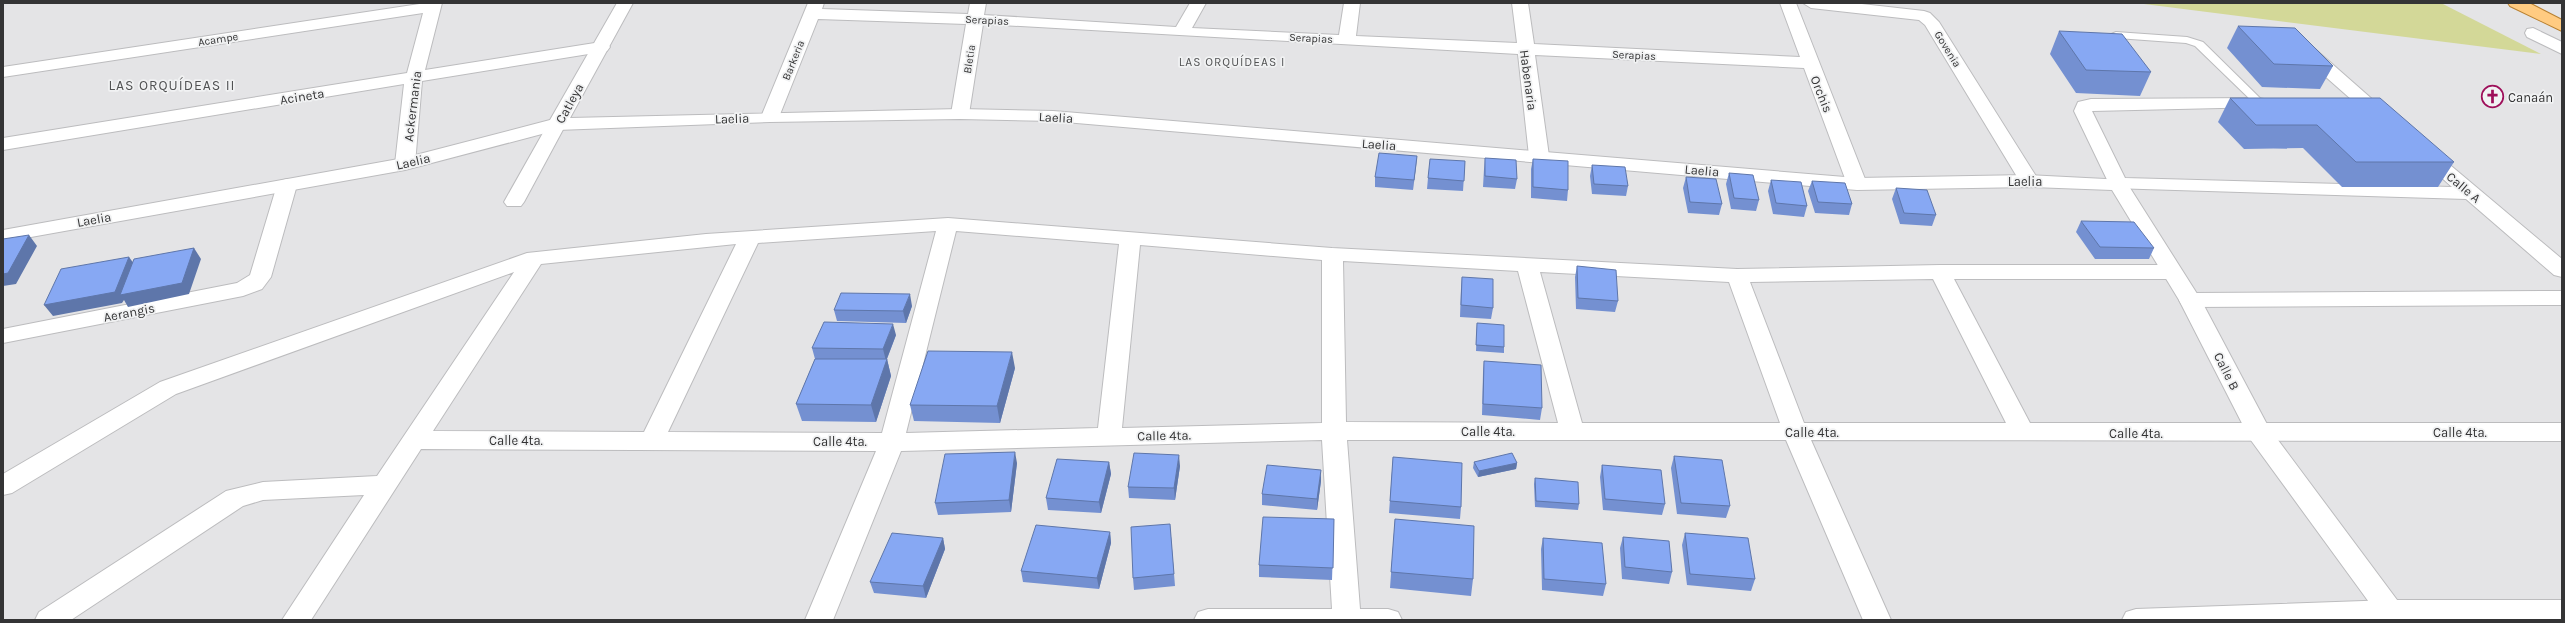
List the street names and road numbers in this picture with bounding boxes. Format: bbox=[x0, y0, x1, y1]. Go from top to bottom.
street label: Serapias bbox=[965, 13, 1009, 28]
street label: Govenia bbox=[1931, 29, 1964, 70]
street label: Acampe bbox=[197, 30, 239, 49]
street label: Serapias bbox=[1289, 31, 1333, 46]
street label: Barkeria bbox=[780, 38, 807, 82]
street label: Bletia bbox=[961, 44, 978, 74]
street label: Serapias bbox=[1612, 48, 1656, 63]
street label: Habenaria bbox=[1517, 49, 1540, 111]
street label: Ackermania bbox=[401, 70, 424, 142]
street label: Orchis bbox=[1807, 74, 1836, 115]
street label: Catleya bbox=[552, 81, 587, 126]
street label: Acineta bbox=[279, 86, 325, 107]
street label: Laelia bbox=[1038, 109, 1074, 126]
street label: Laelia bbox=[714, 110, 750, 127]
street label: Laelia bbox=[1361, 136, 1397, 153]
street label: Laelia bbox=[395, 150, 432, 173]
street label: Laelia bbox=[1684, 162, 1720, 179]
street label: Calle A bbox=[2444, 169, 2484, 206]
street label: Laelia bbox=[2008, 174, 2042, 189]
street label: Laelia bbox=[76, 209, 112, 230]
street label: Aerangis bbox=[102, 300, 156, 325]
street label: Calle B bbox=[2211, 350, 2242, 393]
street label: Calle 4ta. bbox=[1461, 424, 1515, 439]
street label: Calle 4ta. bbox=[1785, 425, 1839, 440]
street label: Calle 4ta. bbox=[2433, 425, 2487, 440]
street label: Calle 4ta. bbox=[2109, 426, 2163, 441]
street label: Calle 4ta. bbox=[1137, 428, 1191, 443]
street label: Calle 4ta. bbox=[489, 433, 543, 448]
street label: Calle 4ta. bbox=[813, 434, 867, 449]

